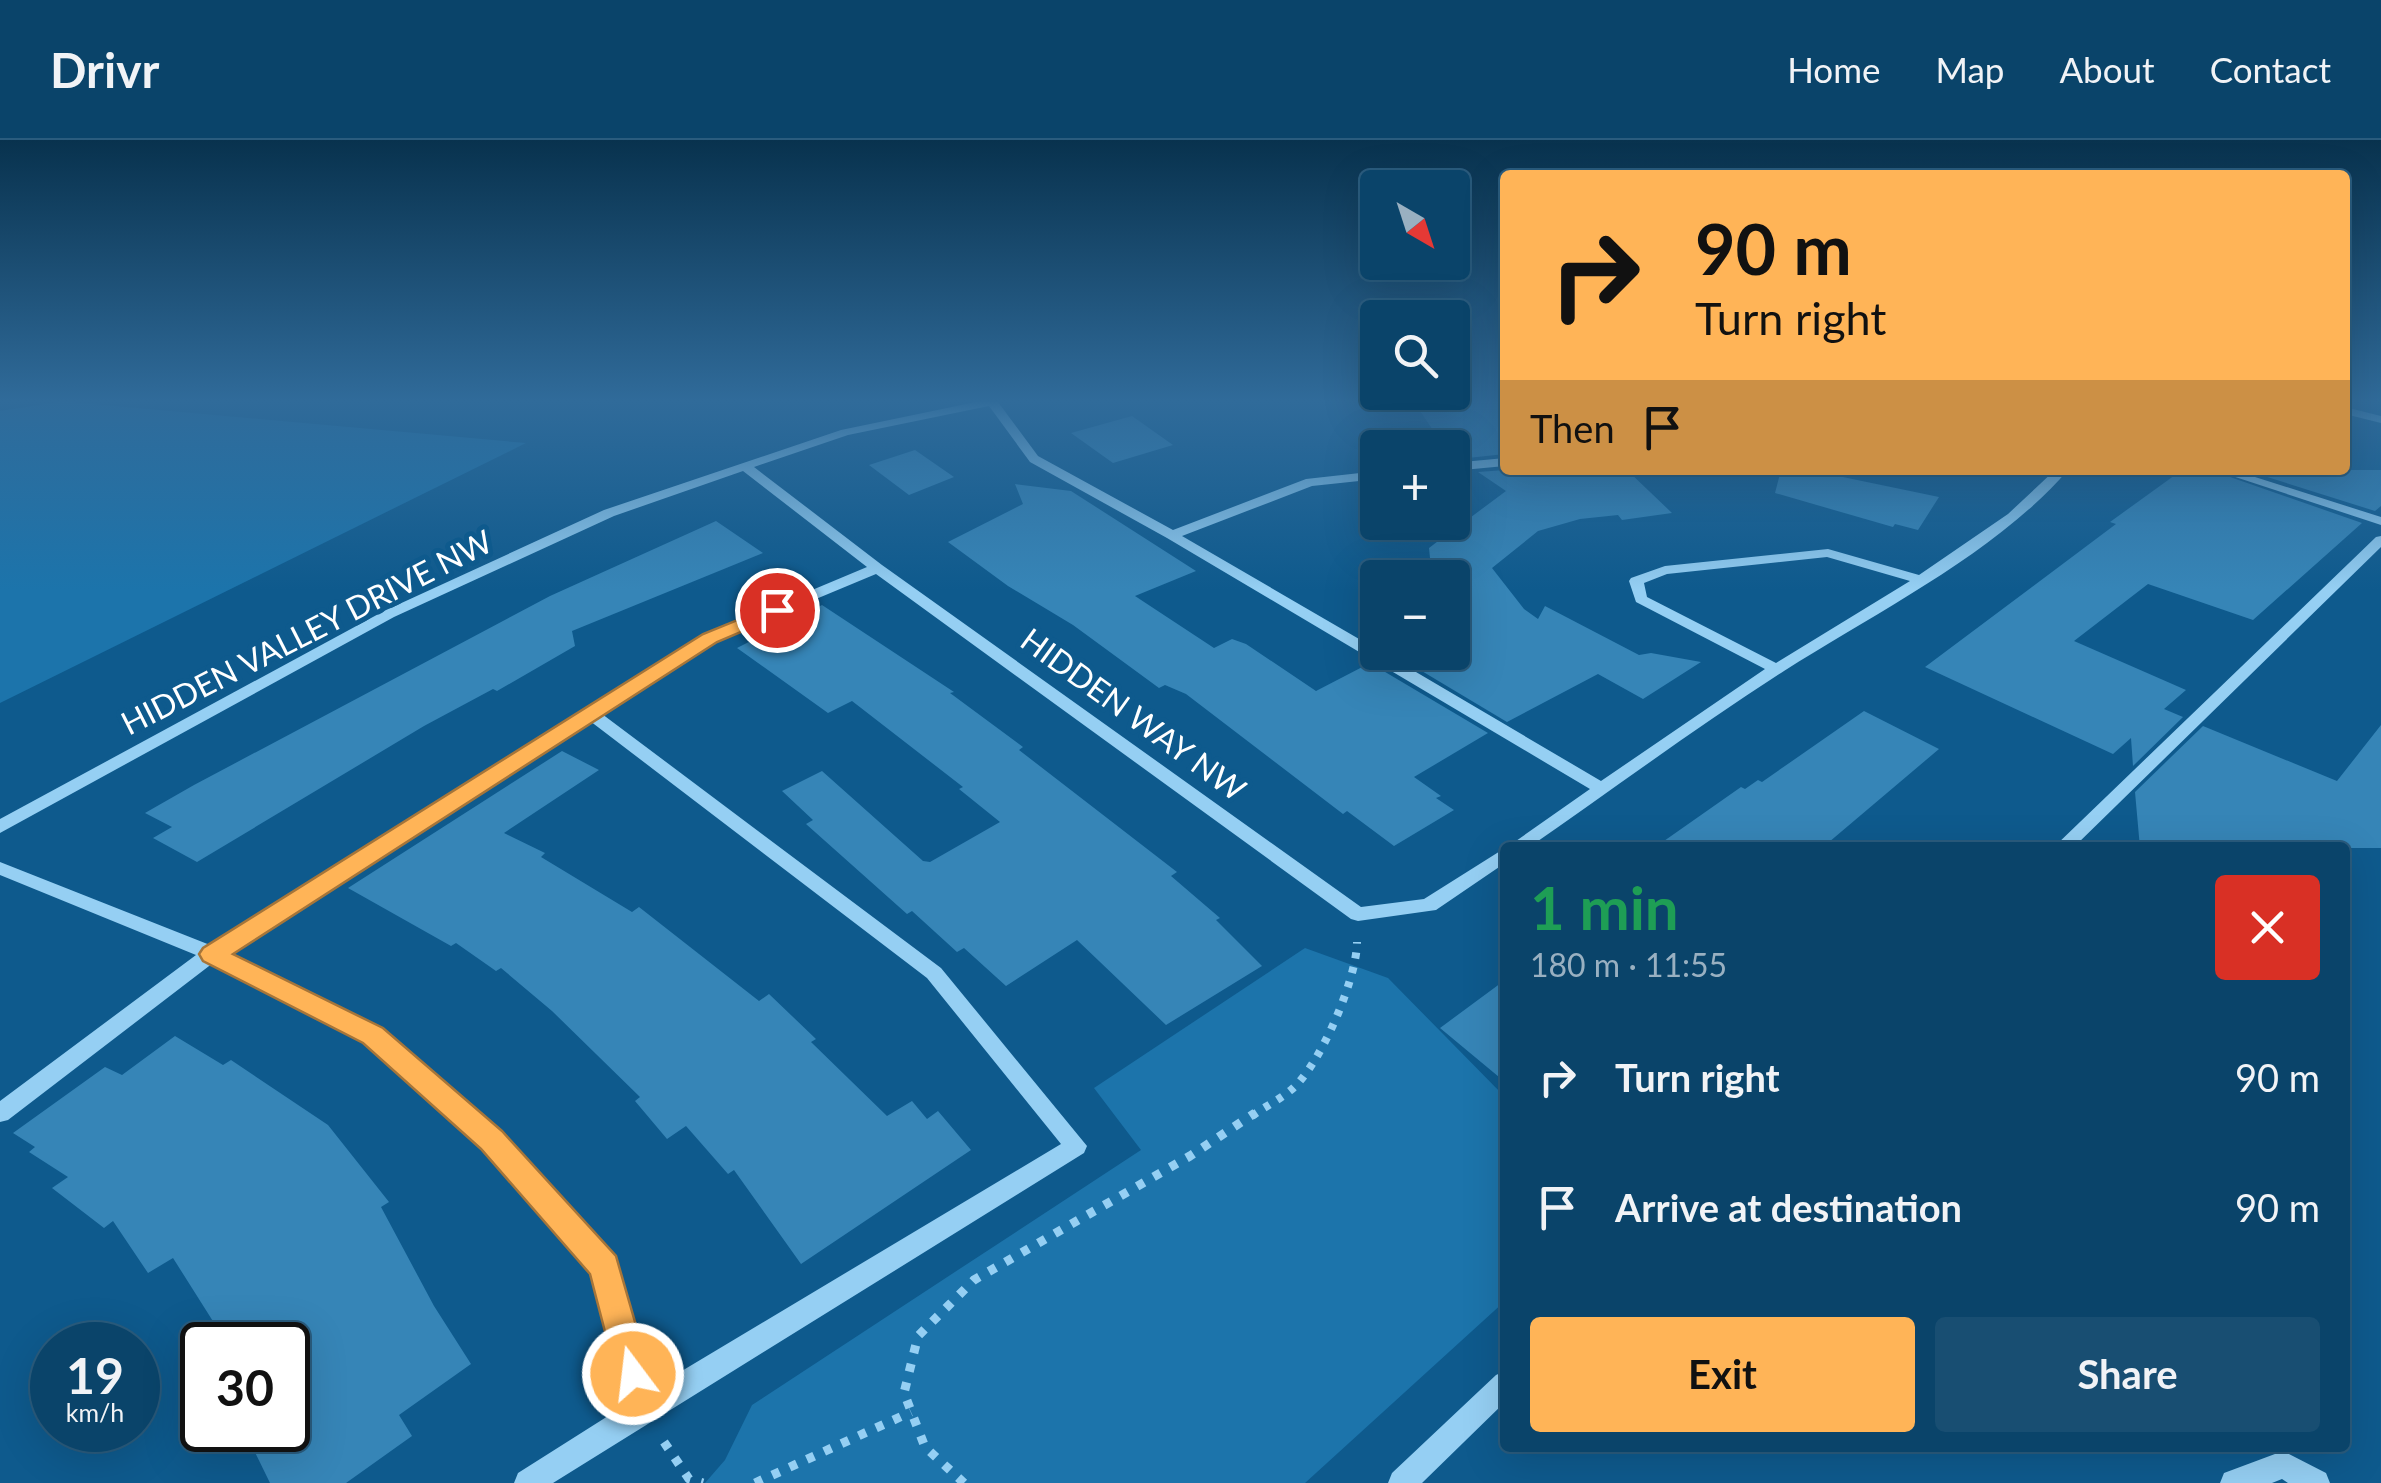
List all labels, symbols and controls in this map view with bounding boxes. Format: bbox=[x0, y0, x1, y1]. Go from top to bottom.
text: Drivr bbox=[50, 41, 159, 98]
text: Home bbox=[1787, 48, 1880, 90]
text: Map bbox=[1935, 48, 2004, 90]
text: About bbox=[2059, 48, 2155, 90]
text: Contact bbox=[2210, 48, 2331, 90]
north arrow bbox=[1360, 170, 1470, 280]
map controls bbox=[1360, 170, 1470, 670]
text: 90 m bbox=[1695, 206, 1852, 290]
icon: right bbox=[1530, 210, 1660, 340]
text: Turn right bbox=[1695, 291, 1886, 345]
button: search bbox=[1360, 300, 1470, 410]
icon: arrive bbox=[1635, 400, 1690, 455]
text: Then bbox=[1530, 405, 1615, 451]
button: + bbox=[1360, 430, 1470, 540]
street label: HIDDEN VALLEY DRIVE NW bbox=[114, 521, 498, 742]
button: − bbox=[1360, 560, 1470, 670]
pin bbox=[735, 568, 820, 653]
icon: arrive bbox=[750, 583, 805, 638]
street label: HIDDEN WAY NW bbox=[1014, 619, 1254, 808]
text: 1 min bbox=[1530, 871, 1679, 943]
button: close bbox=[2215, 875, 2320, 980]
text: 180 m · 11:55 bbox=[1530, 945, 1727, 984]
icon: right bbox=[1530, 1050, 1585, 1105]
text: Turn right bbox=[1615, 1054, 1780, 1100]
text: 90 m bbox=[2235, 1054, 2320, 1100]
icon: arrive bbox=[1530, 1180, 1585, 1235]
text: Arrive at destination bbox=[1615, 1184, 1962, 1230]
text: 90 m bbox=[2235, 1184, 2320, 1230]
button: Exit bbox=[1530, 1317, 1915, 1432]
button: Share bbox=[1935, 1317, 2320, 1432]
speed limit sign: 30 bbox=[180, 1322, 310, 1452]
position arrow bbox=[581, 1322, 685, 1426]
text: 19 bbox=[66, 1345, 124, 1405]
text: km/h bbox=[66, 1397, 124, 1427]

